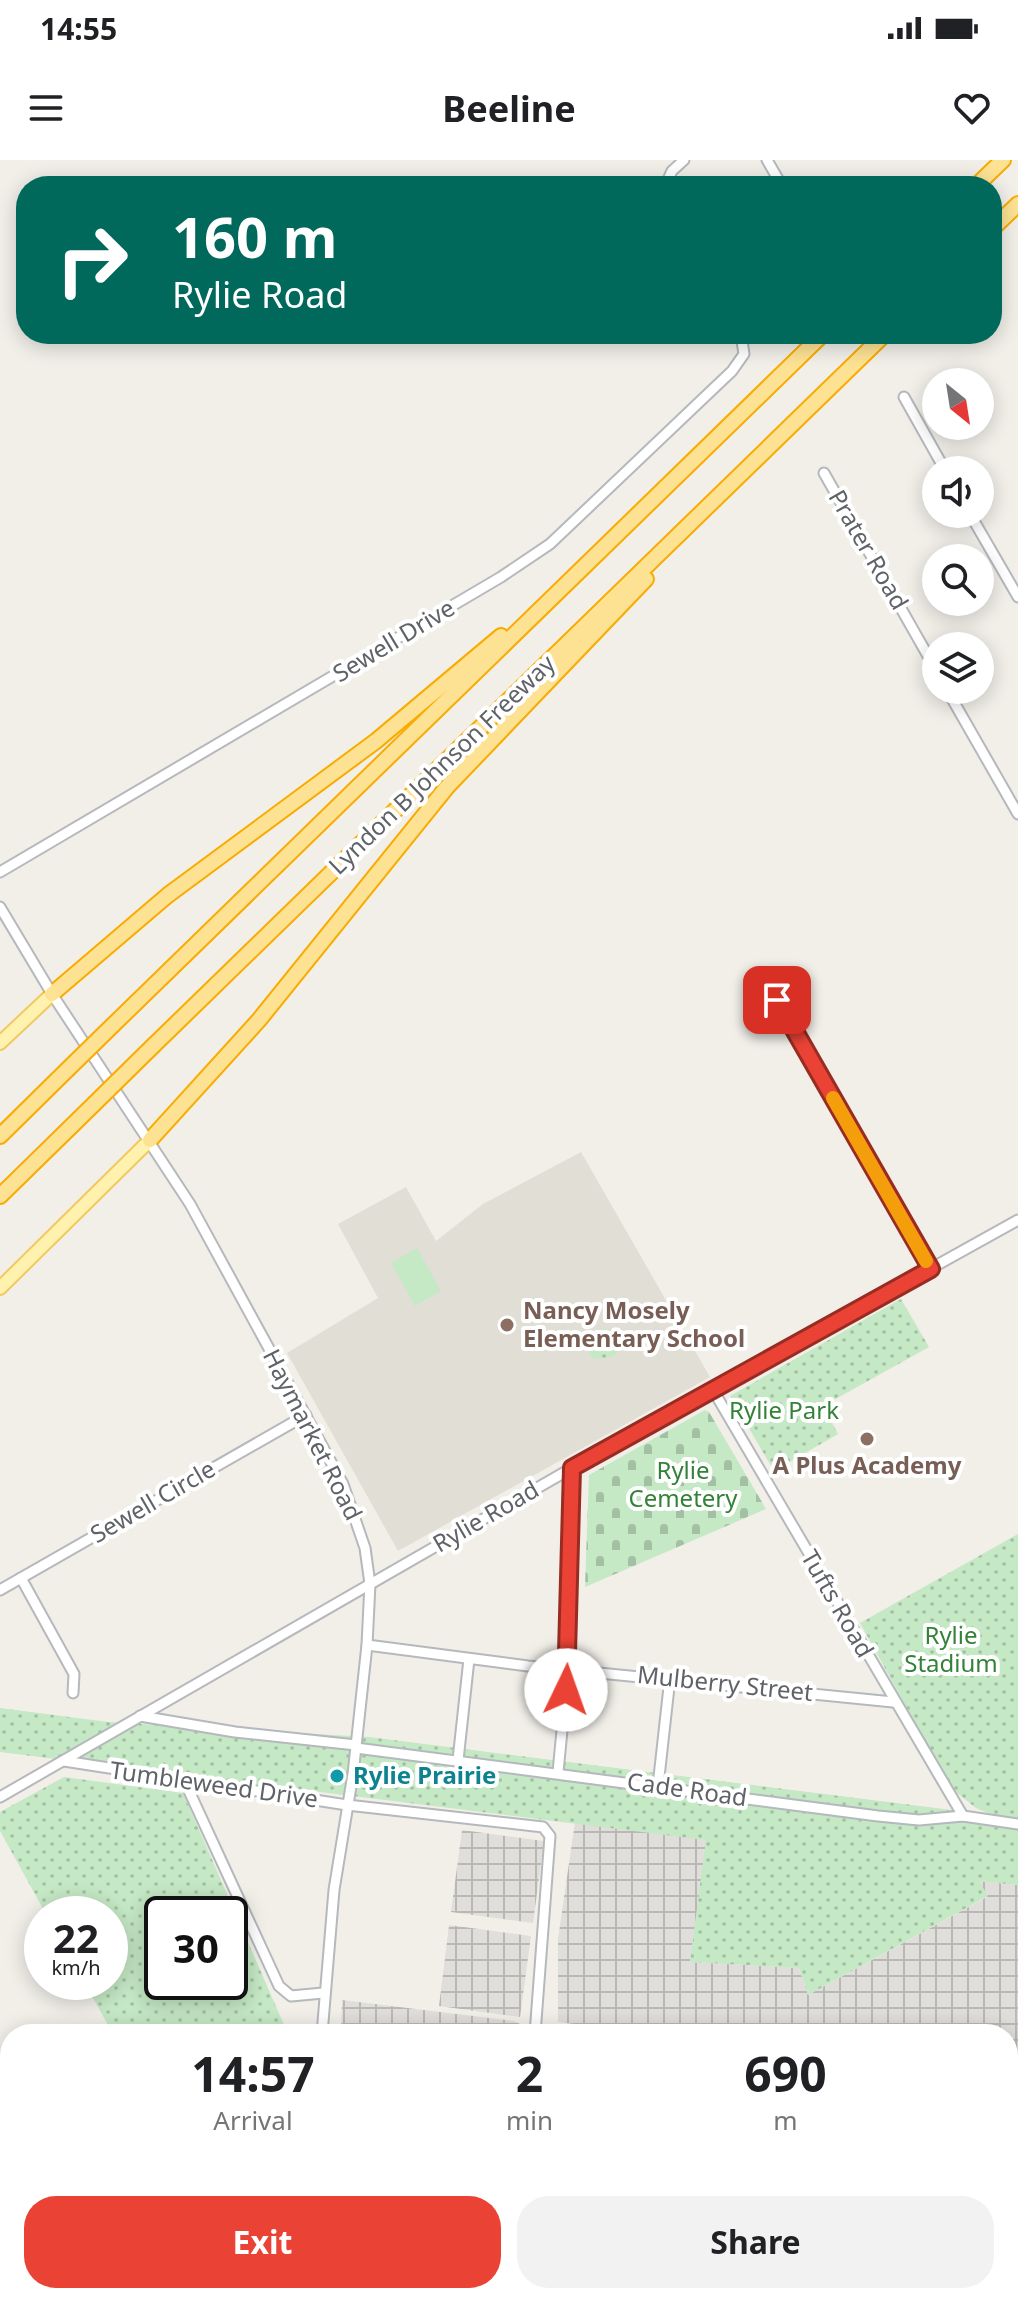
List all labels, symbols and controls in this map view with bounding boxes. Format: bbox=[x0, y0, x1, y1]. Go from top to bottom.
text: 14:55 bbox=[40, 8, 117, 49]
text: Beeline bbox=[442, 84, 576, 133]
icon: menu bbox=[24, 86, 68, 130]
icon: heart bbox=[950, 86, 994, 130]
text: 160 m bbox=[172, 198, 337, 274]
icon: right bbox=[40, 208, 144, 312]
text: Rylie Road bbox=[172, 270, 348, 319]
north arrow bbox=[922, 368, 994, 440]
map controls bbox=[922, 368, 994, 704]
button: sound bbox=[922, 456, 994, 528]
street label: Prater Road bbox=[822, 483, 917, 615]
button: search bbox=[922, 544, 994, 616]
street label: Sewell Drive bbox=[326, 590, 460, 689]
button: layers bbox=[922, 632, 994, 704]
street label: Lyndon B Johnson Freeway bbox=[321, 646, 562, 881]
pin bbox=[743, 966, 811, 1034]
icon: arrive bbox=[755, 978, 799, 1022]
place label: Nancy Mosely Elementary School bbox=[523, 1293, 745, 1354]
marker: Nancy Mosely Elementary School bbox=[498, 1316, 516, 1334]
street label: Haymarket Road bbox=[256, 1343, 371, 1526]
park label: Rylie Park bbox=[729, 1393, 839, 1426]
marker: A Plus Academy bbox=[858, 1430, 876, 1448]
place label: A Plus Academy bbox=[773, 1448, 962, 1481]
street label: Sewell Circle bbox=[84, 1452, 221, 1550]
park label: Rylie Cemetery bbox=[628, 1453, 738, 1514]
street label: Rylie Road bbox=[426, 1472, 544, 1559]
street label: Tufts Road bbox=[794, 1543, 882, 1663]
park label: Rylie Stadium bbox=[904, 1618, 998, 1679]
position arrow bbox=[524, 1648, 608, 1732]
street label: Mulberry Street bbox=[636, 1657, 815, 1708]
street label: Tumbleweed Drive bbox=[108, 1753, 320, 1814]
place label: Rylie Prairie bbox=[353, 1758, 496, 1791]
street label: Cade Road bbox=[625, 1764, 749, 1813]
marker: Rylie Prairie bbox=[328, 1767, 346, 1785]
speed limit sign: 30 bbox=[144, 1896, 248, 2000]
text: 22 bbox=[53, 1910, 99, 1965]
text: km/h bbox=[51, 1954, 101, 1981]
text: 14:57 bbox=[191, 2041, 315, 2106]
text: 2 bbox=[516, 2041, 543, 2106]
text: 690 bbox=[744, 2041, 827, 2106]
text: Arrival bbox=[213, 2102, 293, 2138]
text: min bbox=[506, 2102, 553, 2138]
text: m bbox=[773, 2102, 798, 2138]
button: Exit bbox=[24, 2196, 501, 2288]
button: Share bbox=[517, 2196, 994, 2288]

